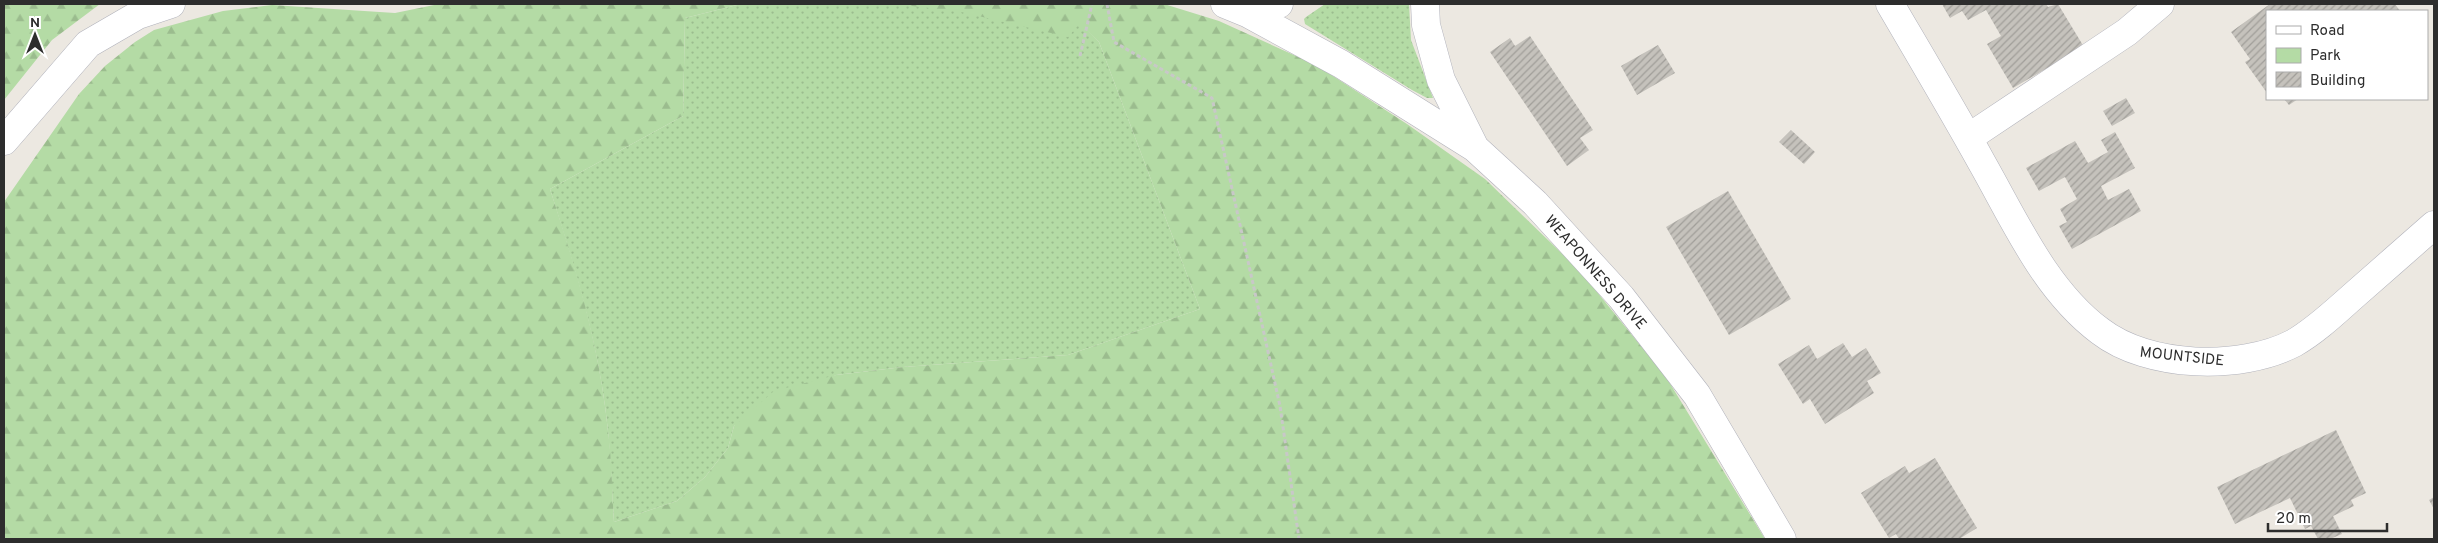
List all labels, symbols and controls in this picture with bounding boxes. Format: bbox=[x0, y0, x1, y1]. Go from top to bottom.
north arrow bbox=[10, 10, 60, 60]
legend bbox=[2266, 10, 2428, 100]
text: N bbox=[30, 15, 40, 32]
text: Road bbox=[2310, 22, 2345, 41]
text: Park bbox=[2310, 47, 2341, 66]
text: Building bbox=[2310, 72, 2365, 91]
street label: WEAPONNESS DRIVE bbox=[1540, 212, 1650, 334]
street label: MOUNTSIDE bbox=[2139, 344, 2225, 371]
scale bar bbox=[2268, 500, 2387, 532]
text: 20 m bbox=[2276, 510, 2311, 529]

